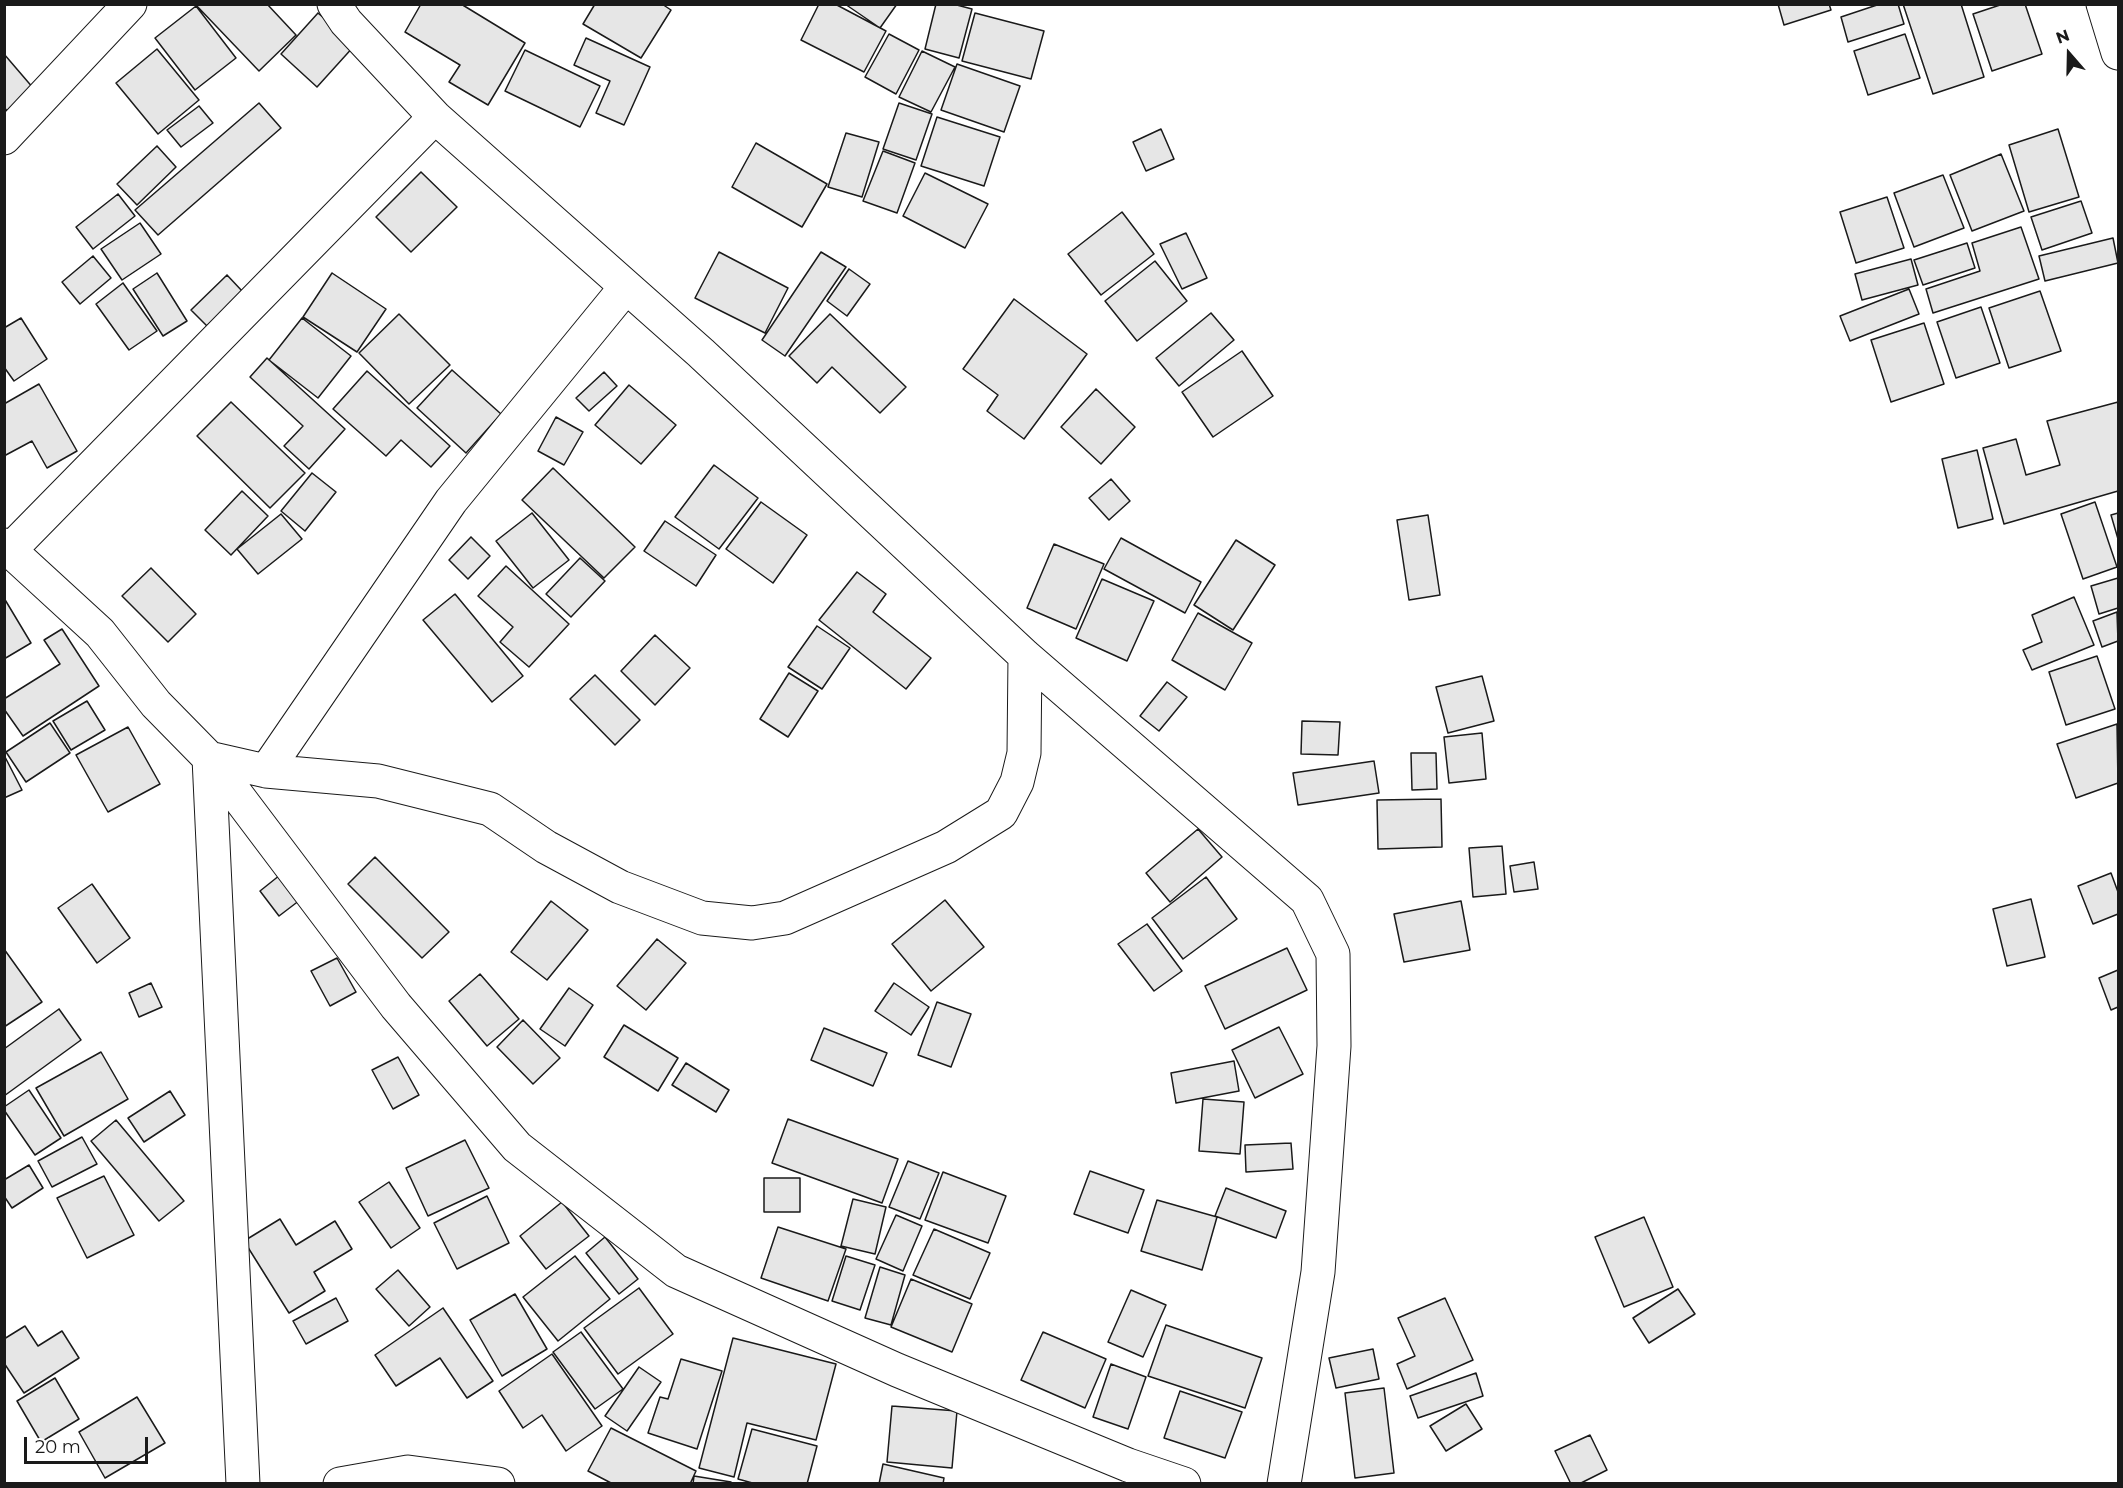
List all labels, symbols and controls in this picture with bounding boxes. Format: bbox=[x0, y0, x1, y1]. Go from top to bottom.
north arrow bbox=[2039, 24, 2099, 84]
text: N bbox=[2053, 25, 2072, 48]
scale bar bbox=[27, 1425, 152, 1463]
text: 20 m bbox=[35, 1436, 81, 1458]

